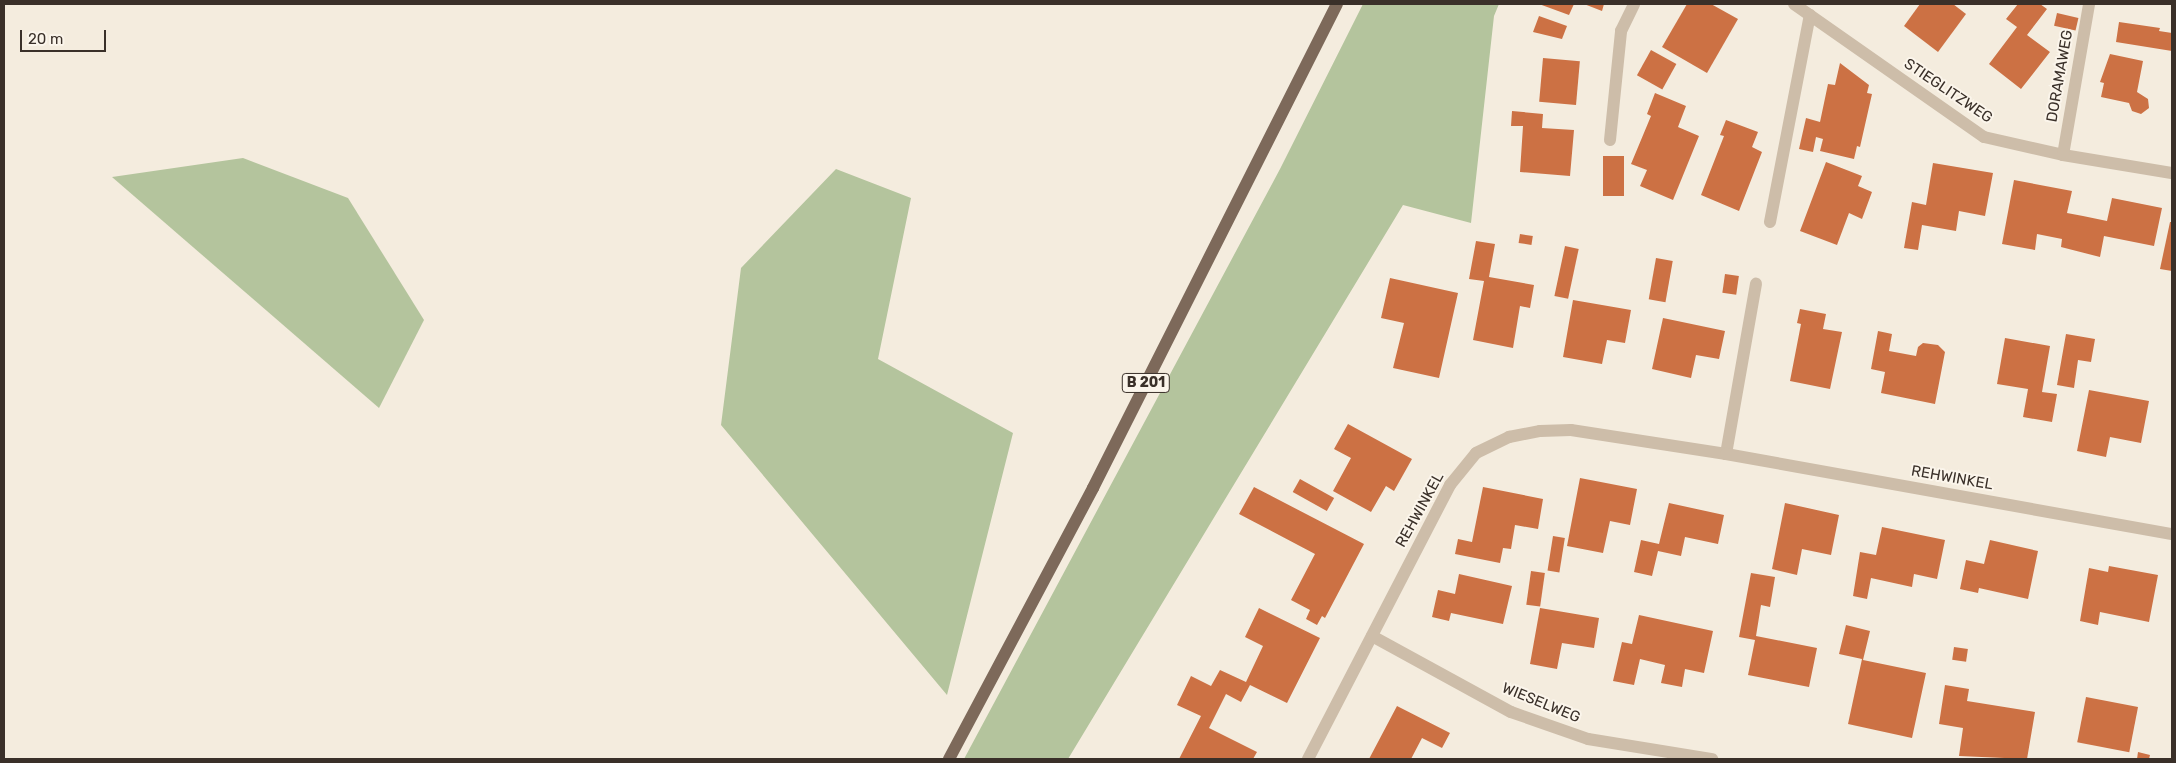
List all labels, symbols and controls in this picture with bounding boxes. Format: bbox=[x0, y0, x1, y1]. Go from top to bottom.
scale bar bbox=[22, 20, 109, 52]
street label: DORAMAWEG bbox=[2043, 29, 2077, 123]
text: 20 m bbox=[28, 30, 63, 48]
street label: STIEGLITZWEG bbox=[1900, 55, 1996, 127]
road number: B 201 bbox=[1121, 372, 1171, 394]
street label: REHWINKEL bbox=[1910, 462, 1994, 494]
street label: REHWINKEL bbox=[1392, 469, 1448, 551]
street label: WIESELWEG bbox=[1499, 679, 1583, 727]

